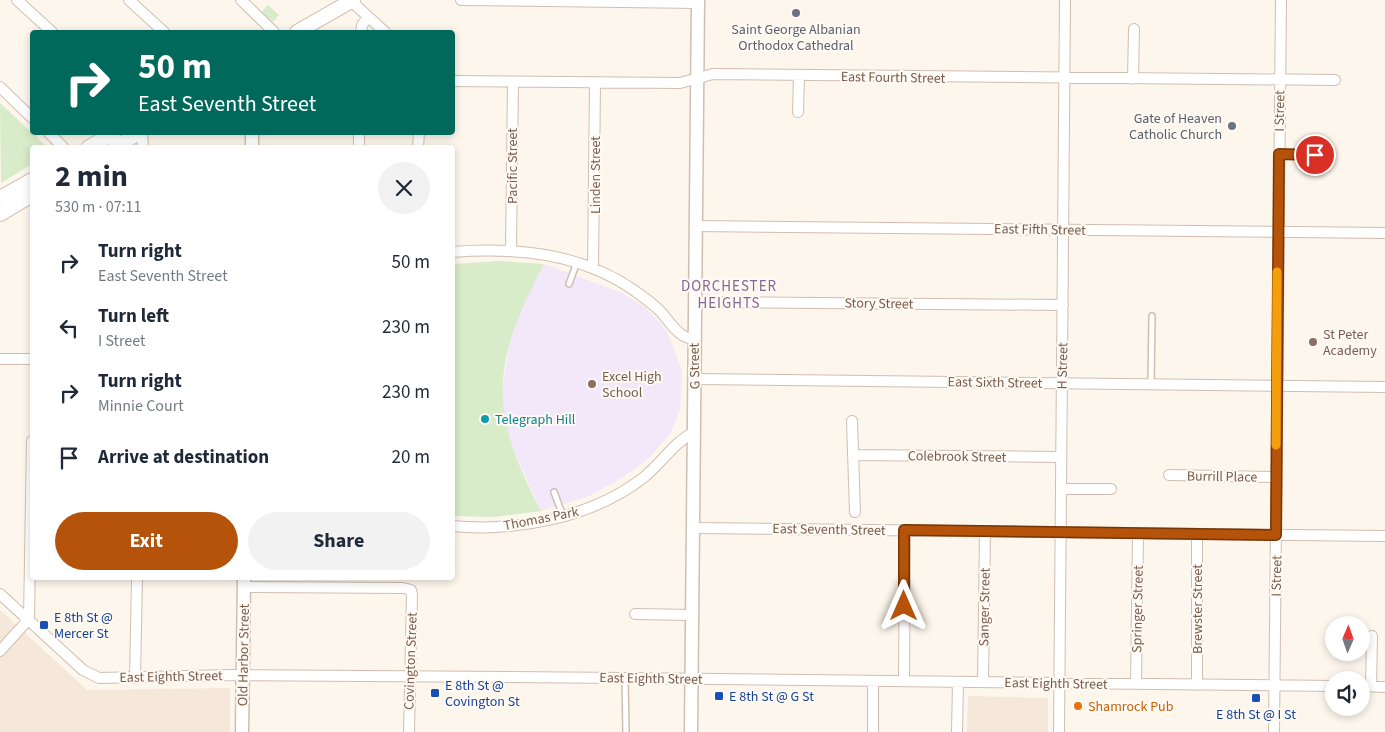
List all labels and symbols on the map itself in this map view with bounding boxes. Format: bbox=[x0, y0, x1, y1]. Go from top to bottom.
marker: Saint George Albanian Orthodox Cathedral bbox=[790, 7, 802, 19]
place label: Saint George Albanian Orthodox Cathedral bbox=[731, 20, 861, 56]
street label: East Fourth Street bbox=[841, 67, 946, 89]
street label: I Street bbox=[1270, 90, 1290, 132]
place label: Gate of Heaven Catholic Church bbox=[1129, 109, 1222, 145]
marker: Gate of Heaven Catholic Church bbox=[1226, 120, 1238, 132]
street label: Pacific Street bbox=[503, 128, 523, 204]
pin bbox=[1294, 134, 1336, 176]
street label: Linden Street bbox=[586, 136, 606, 214]
street label: East Fifth Street bbox=[994, 219, 1086, 241]
district label: DORCHESTER HEIGHTS bbox=[681, 276, 777, 314]
street label: Story Street bbox=[844, 293, 914, 315]
place label: St Peter Academy bbox=[1323, 325, 1377, 361]
marker: St Peter Academy bbox=[1307, 336, 1319, 348]
street label: G Street bbox=[685, 342, 705, 389]
street label: H Street bbox=[1053, 342, 1073, 390]
place label: Excel High School bbox=[602, 367, 662, 403]
street label: East Sixth Street bbox=[948, 372, 1043, 394]
marker: Excel High School bbox=[586, 378, 598, 390]
place label: Telegraph Hill bbox=[495, 410, 576, 430]
marker: Telegraph Hill bbox=[479, 413, 491, 425]
street label: Colebrook Street bbox=[908, 446, 1007, 468]
street label: Burrill Place bbox=[1187, 466, 1257, 488]
street label: Thomas Park bbox=[502, 502, 581, 536]
street label: East Seventh Street bbox=[772, 519, 886, 541]
street label: I Street bbox=[1267, 555, 1287, 597]
street label: Brewster Street bbox=[1188, 564, 1208, 654]
street label: Springer Street bbox=[1127, 565, 1149, 653]
street label: Sanger Street bbox=[974, 567, 996, 647]
position arrow bbox=[877, 579, 929, 631]
street label: Old Harbor Street bbox=[233, 603, 255, 706]
place label: E 8th St @ Mercer St bbox=[54, 608, 113, 644]
street label: Covington Street bbox=[399, 612, 423, 710]
north arrow bbox=[1325, 616, 1370, 661]
marker: E 8th St @ Mercer St bbox=[38, 619, 50, 631]
street label: East Eighth Street bbox=[119, 666, 223, 688]
street label: East Eighth Street bbox=[599, 668, 703, 690]
street label: East Eighth Street bbox=[1004, 673, 1108, 695]
place label: E 8th St @ Covington St bbox=[445, 676, 520, 712]
marker: E 8th St @ Covington St bbox=[429, 687, 441, 699]
place label: E 8th St @ G St bbox=[729, 687, 814, 707]
marker: E 8th St @ G St bbox=[713, 690, 725, 702]
marker: E 8th St @ I St bbox=[1250, 692, 1262, 704]
place label: Shamrock Pub bbox=[1088, 697, 1174, 717]
marker: Shamrock Pub bbox=[1072, 700, 1084, 712]
place label: E 8th St @ I St bbox=[1216, 705, 1296, 725]

